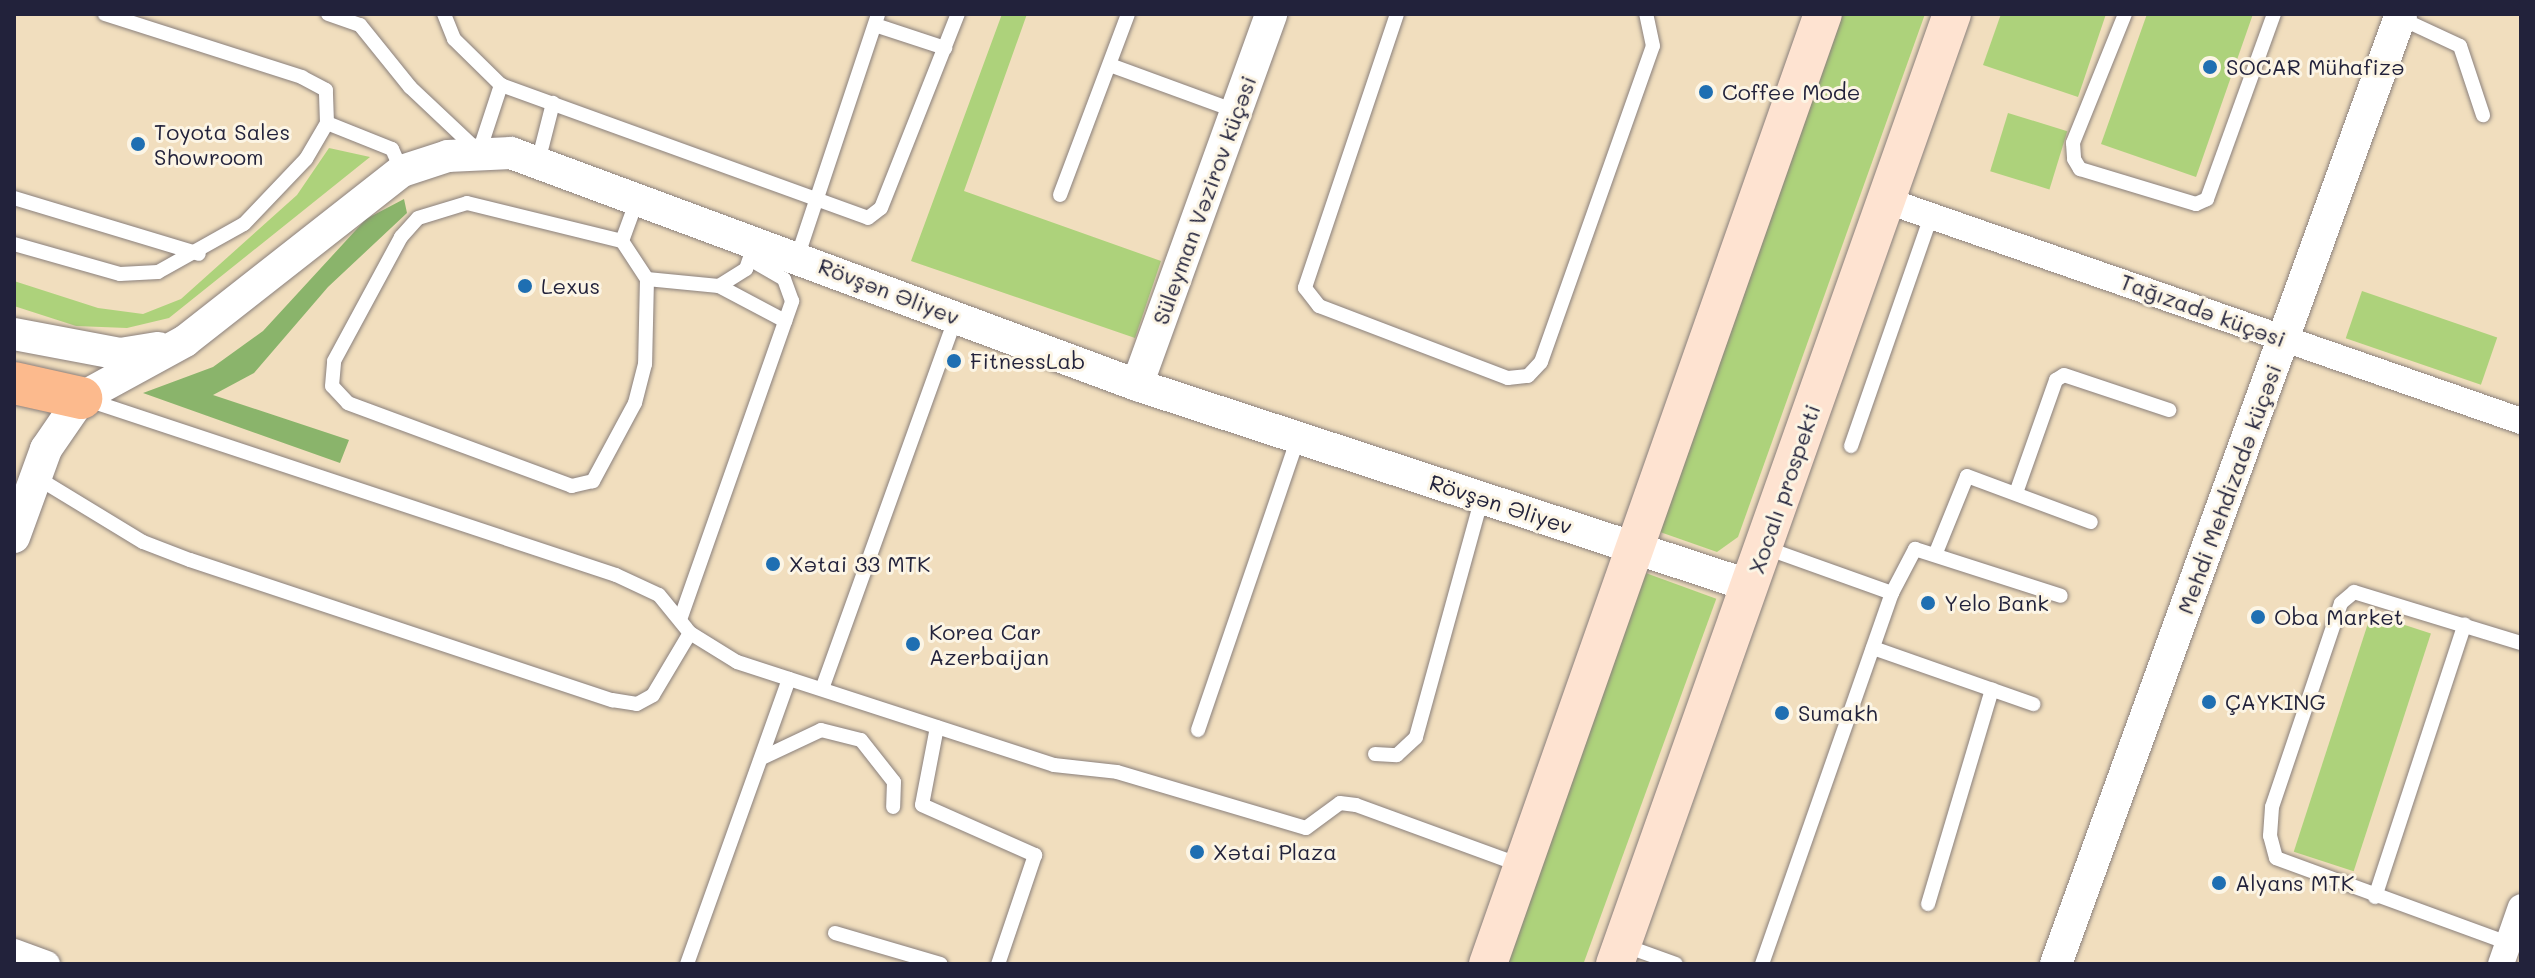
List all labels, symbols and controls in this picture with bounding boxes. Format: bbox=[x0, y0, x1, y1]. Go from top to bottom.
place label: SOCAR Mühafizə bbox=[2226, 54, 2405, 80]
marker: SOCAR Mühafizə bbox=[2201, 58, 2219, 76]
street label: Süleyman Vəzirov küçəsi bbox=[1147, 72, 1261, 328]
place label: Coffee Mode bbox=[1722, 79, 1860, 105]
marker: Coffee Mode bbox=[1697, 83, 1715, 101]
place label: Toyota Sales Showroom bbox=[154, 118, 290, 170]
marker: Toyota Sales Showroom bbox=[129, 135, 147, 153]
street label: Rövşən Əliyev bbox=[815, 252, 963, 330]
street label: Tağızadə küçəsi bbox=[2117, 268, 2289, 352]
place label: Lexus bbox=[541, 273, 600, 299]
marker: Lexus bbox=[516, 277, 534, 295]
place label: FitnessLab bbox=[970, 348, 1085, 374]
marker: FitnessLab bbox=[945, 352, 963, 370]
street label: Mehdi Mehdizadə küçəsi bbox=[2171, 361, 2287, 617]
street label: Xocalı prospekti bbox=[1743, 401, 1825, 577]
street label: Rövşən Əliyev bbox=[1426, 468, 1576, 540]
place label: Xətai 33 MTK bbox=[789, 551, 930, 577]
marker: Xətai 33 MTK bbox=[764, 555, 782, 573]
place label: Yelo Bank bbox=[1944, 590, 2049, 616]
marker: Yelo Bank bbox=[1919, 594, 1937, 612]
place label: Oba Market bbox=[2274, 604, 2403, 630]
marker: Oba Market bbox=[2249, 608, 2267, 626]
place label: Korea Car Azerbaijan bbox=[929, 618, 1049, 670]
marker: Korea Car Azerbaijan bbox=[904, 635, 922, 653]
place label: ÇAYKING bbox=[2225, 689, 2326, 715]
marker: ÇAYKING bbox=[2200, 693, 2218, 711]
place label: Sumakh bbox=[1798, 700, 1878, 726]
marker: Sumakh bbox=[1773, 704, 1791, 722]
place label: Xətai Plaza bbox=[1213, 839, 1337, 865]
marker: Xətai Plaza bbox=[1188, 843, 1206, 861]
place label: Alyans MTK bbox=[2235, 870, 2354, 896]
marker: Alyans MTK bbox=[2210, 874, 2228, 892]

